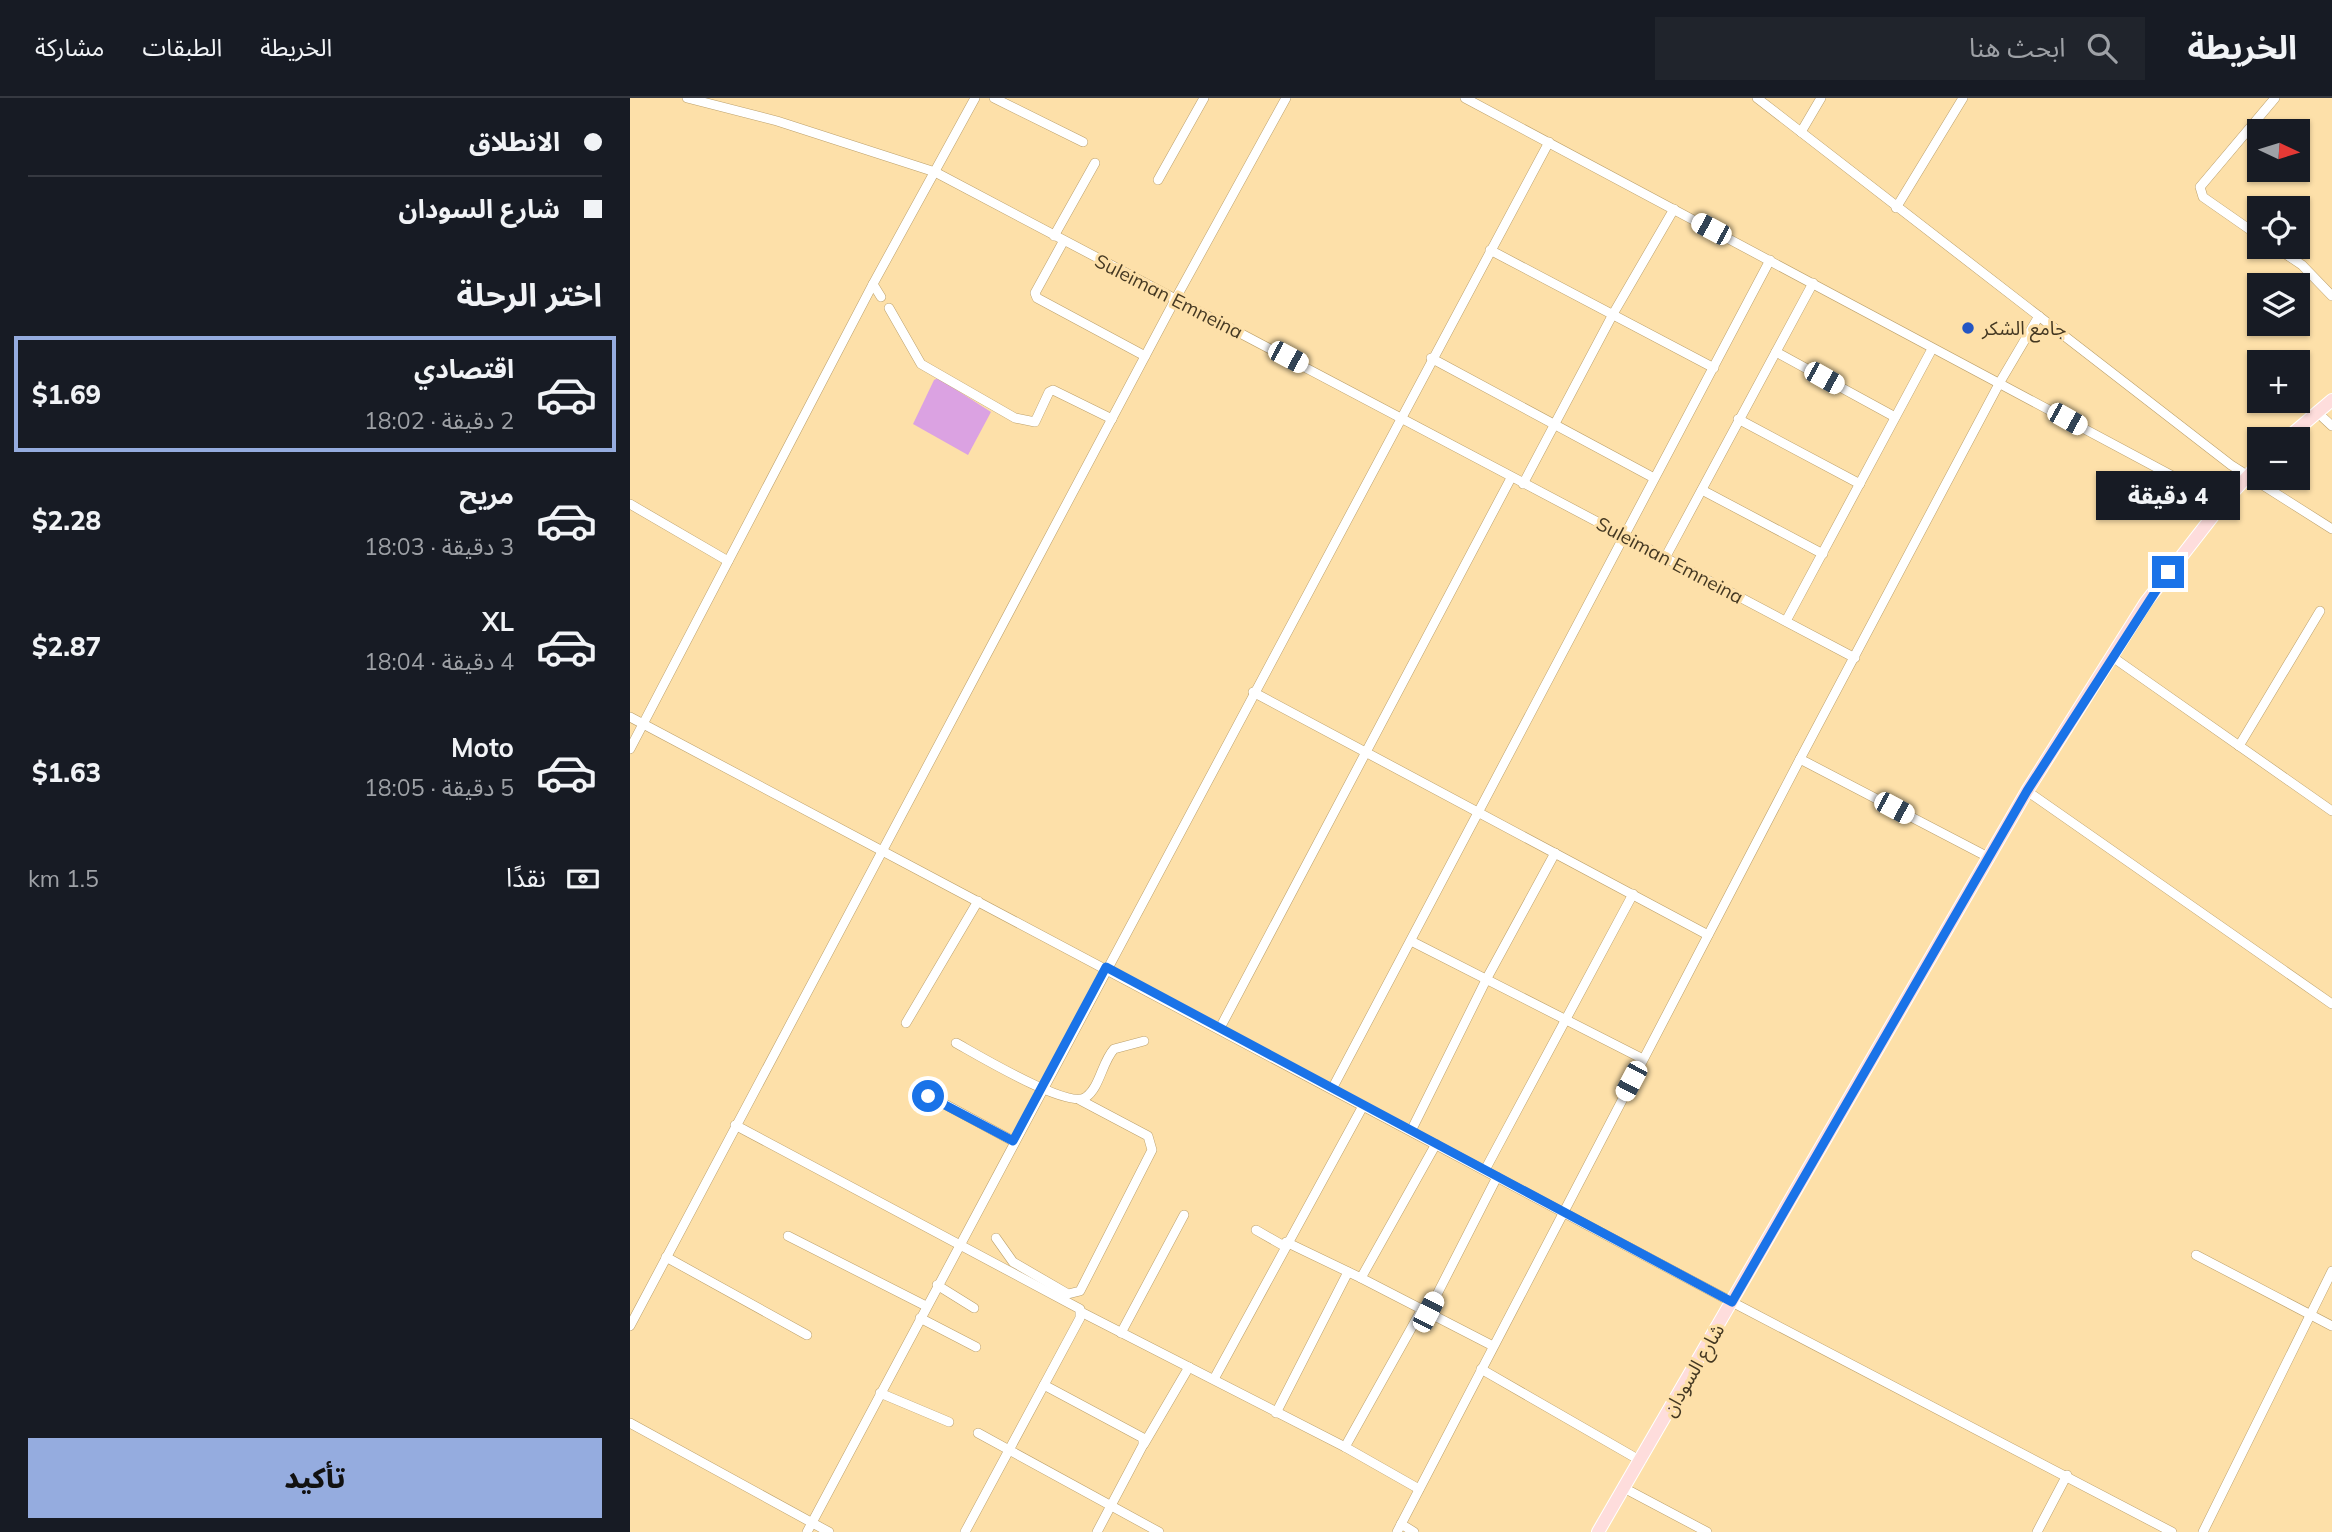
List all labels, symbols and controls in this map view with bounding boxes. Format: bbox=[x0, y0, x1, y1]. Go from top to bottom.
search box bbox=[1655, 17, 2145, 80]
text: الخريطة bbox=[2187, 26, 2297, 67]
icon: search bbox=[2083, 29, 2121, 67]
text: ابحث هنا bbox=[1969, 31, 2065, 64]
text: مشاركة bbox=[35, 32, 104, 62]
text: الطبقات bbox=[142, 32, 222, 62]
text: الخريطة bbox=[260, 32, 332, 62]
north arrow bbox=[2247, 119, 2310, 182]
map controls bbox=[2247, 119, 2310, 490]
text: الانطلاق bbox=[469, 125, 560, 158]
text: شارع السودان bbox=[398, 192, 560, 225]
button: locate bbox=[2247, 196, 2310, 259]
car bbox=[1688, 210, 1735, 248]
street label: Suleiman Emneina bbox=[1091, 248, 1247, 344]
button: layers bbox=[2247, 273, 2310, 336]
text: اختر الرحلة bbox=[457, 274, 602, 314]
place label: جامع الشكر bbox=[1981, 316, 2067, 343]
marker: جامع الشكر bbox=[1960, 320, 1976, 336]
car bbox=[1265, 338, 1312, 376]
button: + bbox=[2247, 350, 2310, 413]
text: اقتصادي bbox=[414, 352, 514, 385]
car bbox=[1801, 359, 1848, 397]
icon: car bbox=[535, 363, 598, 426]
text: $1.69 bbox=[32, 378, 101, 411]
car bbox=[2044, 400, 2091, 438]
text: 2 دقيقة · 18:02 bbox=[364, 406, 514, 435]
button: − bbox=[2247, 427, 2310, 490]
callout: 4 دقيقة bbox=[2096, 470, 2240, 519]
text: مريح bbox=[459, 478, 514, 511]
text: 4 دقيقة bbox=[2128, 481, 2208, 510]
icon: car bbox=[535, 489, 598, 552]
text: $2.28 bbox=[32, 504, 101, 537]
street label: Suleiman Emneina bbox=[1593, 511, 1747, 609]
text: 3 دقيقة · 18:03 bbox=[364, 532, 514, 561]
route end bbox=[2152, 556, 2184, 588]
text: XL bbox=[482, 605, 514, 638]
icon: car bbox=[535, 615, 598, 678]
text: $2.87 bbox=[32, 630, 101, 663]
text: 4 دقيقة · 18:04 bbox=[364, 647, 514, 676]
text: Moto bbox=[451, 731, 514, 764]
icon: car bbox=[535, 741, 598, 804]
text: $1.63 bbox=[32, 756, 101, 789]
text: 5 دقيقة · 18:05 bbox=[364, 773, 514, 802]
car bbox=[1871, 789, 1918, 827]
icon: cash bbox=[564, 860, 602, 898]
text: نقدًا bbox=[506, 861, 546, 894]
text: 1.5 km bbox=[28, 864, 99, 893]
car bbox=[1612, 1058, 1651, 1104]
route start bbox=[912, 1080, 944, 1112]
car bbox=[1410, 1289, 1447, 1335]
street label: شارع السودان bbox=[1657, 1319, 1731, 1422]
button: تأكيد bbox=[28, 1438, 602, 1518]

